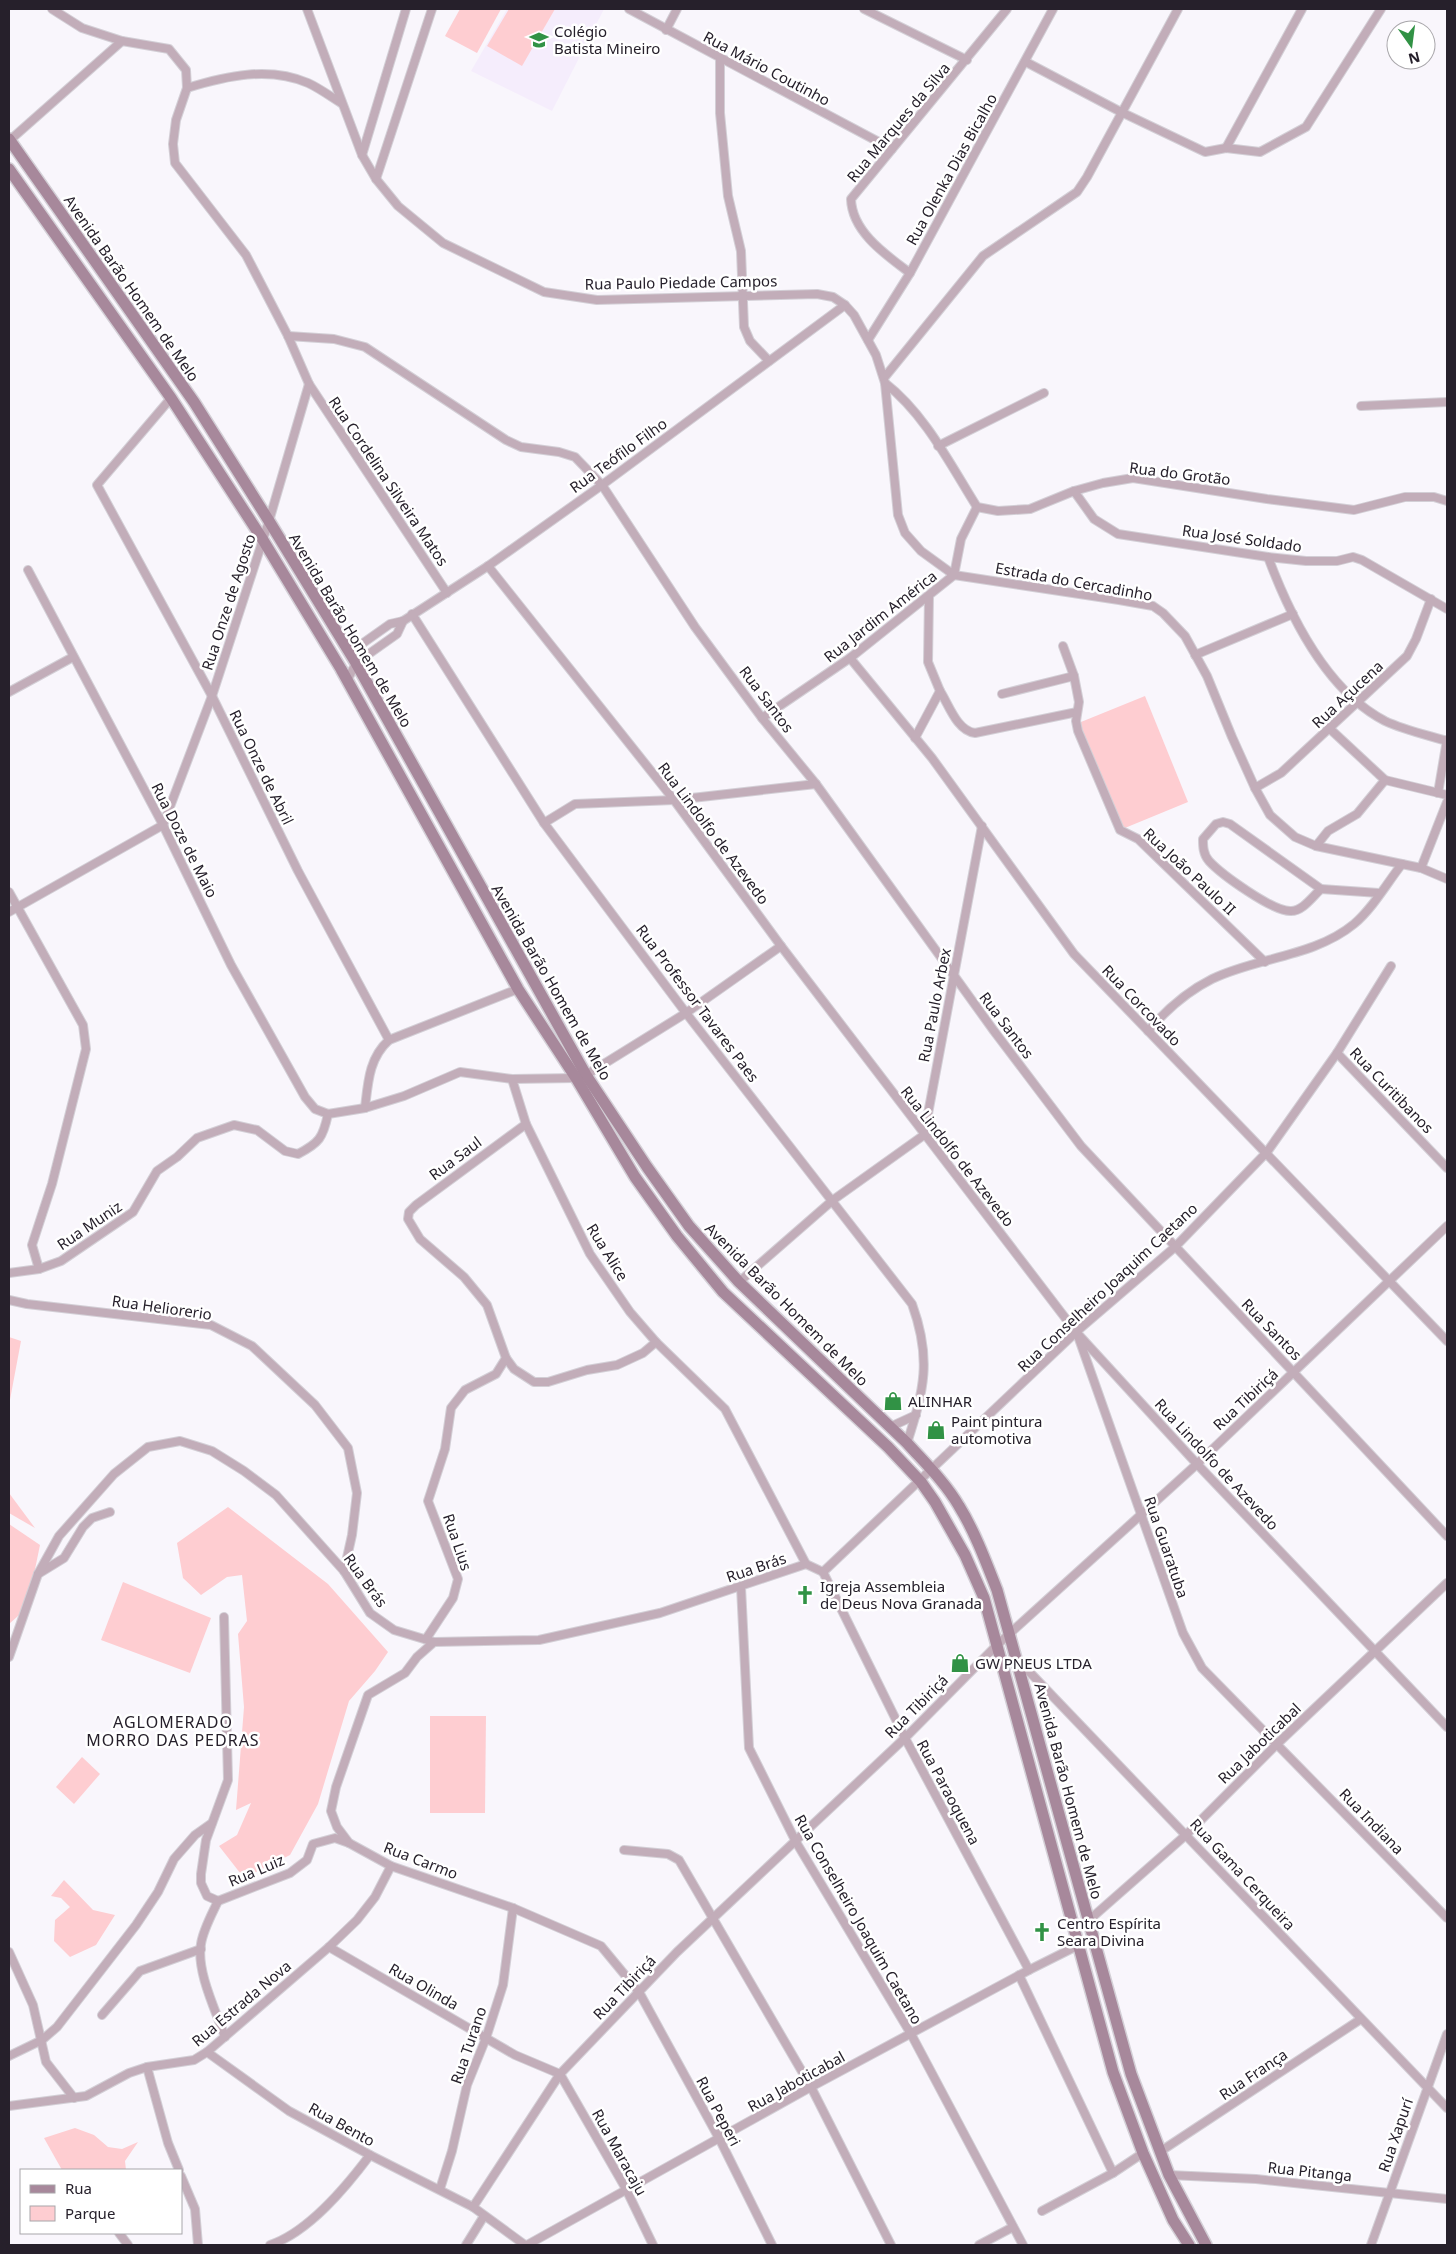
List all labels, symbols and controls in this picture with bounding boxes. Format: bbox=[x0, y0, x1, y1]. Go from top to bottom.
north arrow bbox=[1386, 20, 1436, 70]
place label: Colégio Batista Mineiro bbox=[554, 21, 660, 58]
street label: Rua Mário Coutinho bbox=[700, 26, 834, 110]
school or university icon: Colégio Batista Mineiro bbox=[528, 29, 550, 51]
text: N bbox=[1406, 48, 1422, 69]
street label: Rua Marques da Silva bbox=[842, 58, 954, 186]
street label: Rua Olenka Dias Bicalho bbox=[901, 90, 1001, 248]
street label: Avenida Barão Homem de Melo bbox=[60, 191, 204, 385]
street label: Rua Paulo Piedade Campos bbox=[585, 270, 777, 294]
street label: Rua Cordelina Silveira Matos bbox=[325, 392, 453, 570]
street label: Rua Teófilo Filho bbox=[565, 413, 671, 497]
street label: Rua do Grotão bbox=[1128, 457, 1232, 489]
street label: Rua José Soldado bbox=[1181, 520, 1303, 556]
street label: Avenida Barão Homem de Melo bbox=[285, 529, 417, 731]
street label: Rua Onze de Agosto bbox=[196, 531, 260, 673]
street label: Estrada do Cercadinho bbox=[994, 557, 1154, 605]
street label: Rua Jardim América bbox=[819, 566, 941, 666]
street label: Rua Açucena bbox=[1307, 656, 1387, 732]
street label: Rua Santos bbox=[735, 662, 799, 736]
street label: Rua Onze de Abril bbox=[225, 706, 299, 828]
street label: Rua Lindolfo de Azevedo bbox=[654, 758, 774, 908]
street label: Rua Doze de Maio bbox=[147, 779, 223, 901]
street label: Rua João Paulo II bbox=[1140, 823, 1240, 919]
street label: Avenida Barão Homem de Melo bbox=[488, 880, 616, 1084]
street label: Rua Professor Tavares Paes bbox=[632, 920, 764, 1086]
street label: Rua Paulo Arbex bbox=[913, 946, 955, 1064]
street label: Rua Corcovado bbox=[1098, 960, 1186, 1050]
street label: Rua Santos bbox=[975, 988, 1039, 1062]
street label: Rua Curitibanos bbox=[1346, 1043, 1438, 1137]
street label: Rua Lindolfo de Azevedo bbox=[897, 1082, 1019, 1230]
street label: Rua Saul bbox=[425, 1132, 485, 1184]
street label: Rua Muniz bbox=[53, 1196, 125, 1254]
street label: Rua Conselheiro Joaquim Caetano bbox=[1013, 1198, 1201, 1376]
street label: Avenida Barão Homem de Melo bbox=[701, 1218, 873, 1390]
street label: Rua Alice bbox=[583, 1220, 633, 1284]
street label: Rua Heliorerio bbox=[111, 1290, 213, 1324]
street label: Rua Santos bbox=[1238, 1294, 1306, 1364]
street label: Rua Tibiriçá bbox=[1208, 1364, 1282, 1434]
shop icon: ALINHAR bbox=[882, 1390, 904, 1412]
place label: ALINHAR bbox=[908, 1391, 973, 1411]
street label: Rua Lindolfo de Azevedo bbox=[1151, 1394, 1283, 1534]
place label: Paint pintura automotiva bbox=[951, 1411, 1042, 1448]
shop icon: Paint pintura automotiva bbox=[925, 1419, 947, 1441]
street label: Rua Guaratuba bbox=[1140, 1494, 1194, 1600]
street label: Rua Lius bbox=[439, 1511, 477, 1573]
street label: Rua Brás bbox=[723, 1547, 789, 1587]
street label: Rua Brás bbox=[340, 1549, 392, 1611]
place label: Igreja Assembleia de Deus Nova Granada bbox=[820, 1576, 982, 1613]
church icon: Igreja Assembleia de Deus Nova Granada bbox=[794, 1584, 816, 1606]
shop icon: GW PNEUS LTDA bbox=[949, 1652, 971, 1674]
place label: GW PNEUS LTDA bbox=[975, 1653, 1092, 1673]
street label: Rua Tibiriçá bbox=[880, 1670, 952, 1742]
street label: Avenida Barão Homem de Melo bbox=[1030, 1681, 1108, 1901]
street label: Rua Jaboticabal bbox=[1213, 1698, 1305, 1788]
district label: AGLOMERADO MORRO DAS PEDRAS bbox=[86, 1711, 260, 1751]
street label: Rua Paraoquena bbox=[913, 1736, 985, 1848]
street label: Rua Indiana bbox=[1335, 1784, 1409, 1858]
street label: Rua Conselheiro Joaquim Caetano bbox=[791, 1810, 927, 2028]
street label: Rua Gama Cerqueira bbox=[1186, 1814, 1300, 1934]
street label: Rua Carmo bbox=[381, 1837, 461, 1883]
street label: Rua Luiz bbox=[225, 1849, 287, 1891]
place label: Centro Espírita Seara Divina bbox=[1057, 1913, 1161, 1950]
church icon: Centro Espírita Seara Divina bbox=[1031, 1921, 1053, 1943]
street label: Rua Tibiriçá bbox=[588, 1951, 660, 2023]
street label: Rua Estrada Nova bbox=[187, 1956, 295, 2050]
street label: Rua Olinda bbox=[386, 1958, 462, 2014]
street label: Rua Turano bbox=[445, 2004, 491, 2086]
street label: Rua França bbox=[1215, 2044, 1291, 2104]
street label: Rua Jaboticabal bbox=[744, 2046, 848, 2116]
street label: Rua Peperi bbox=[692, 2073, 746, 2149]
street label: Rua Xapurí bbox=[1373, 2094, 1417, 2175]
street label: Rua Bento bbox=[305, 2098, 379, 2150]
street label: Rua Maracaju bbox=[588, 2105, 652, 2199]
street label: Rua Pitanga bbox=[1267, 2157, 1353, 2185]
legend bbox=[20, 2169, 182, 2234]
text: Rua bbox=[65, 2178, 92, 2198]
text: Parque bbox=[65, 2203, 115, 2223]

